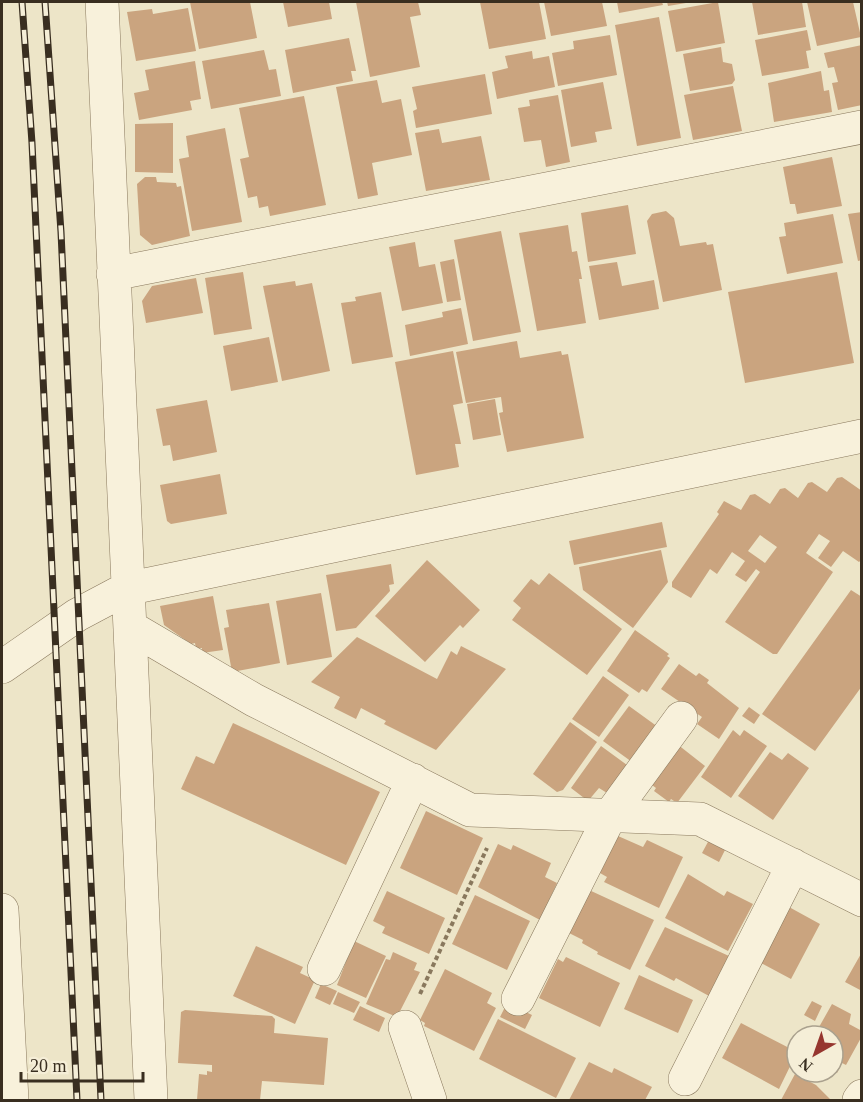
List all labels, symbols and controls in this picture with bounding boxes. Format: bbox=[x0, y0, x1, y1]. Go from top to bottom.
north arrow bbox=[785, 1024, 845, 1084]
scale bar bbox=[21, 1045, 142, 1083]
text: N bbox=[795, 1055, 816, 1075]
text: 20 m bbox=[30, 1056, 67, 1076]

